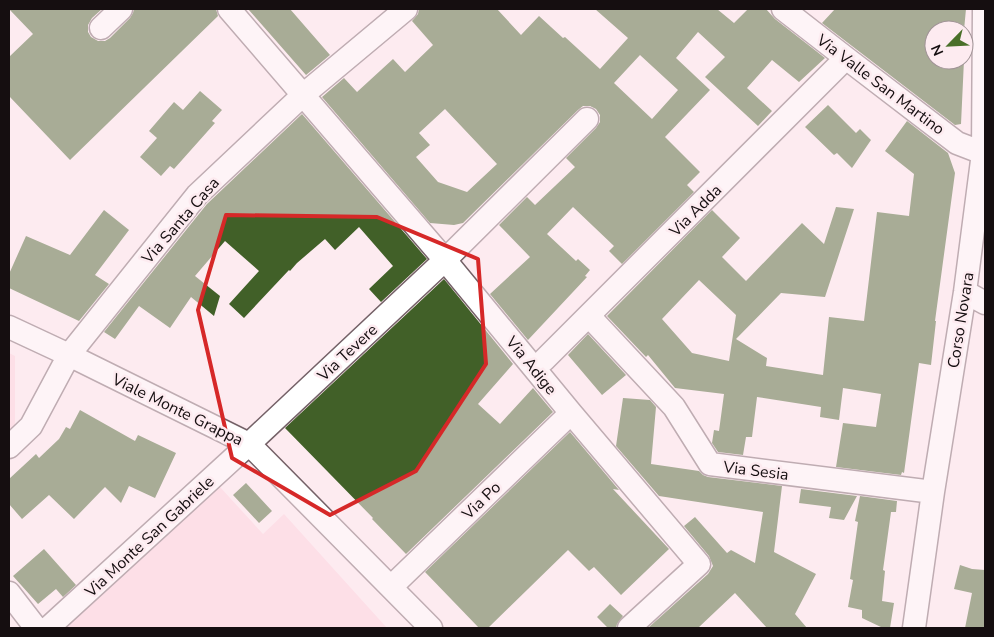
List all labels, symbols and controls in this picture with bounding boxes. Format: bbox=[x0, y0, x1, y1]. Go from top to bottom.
north arrow bbox=[924, 20, 974, 70]
street label: Via Valle San Martino bbox=[811, 29, 949, 140]
text: N bbox=[927, 41, 948, 59]
street label: Via Santa Casa bbox=[136, 173, 225, 269]
street label: Via Adda bbox=[664, 180, 727, 243]
street label: Corso Novara bbox=[943, 271, 979, 370]
street label: Via Tevere bbox=[312, 319, 383, 387]
street label: Via Adige bbox=[500, 331, 562, 400]
street label: Viale Monte Grappa bbox=[107, 368, 247, 451]
street label: Via Sesia bbox=[721, 456, 790, 486]
street label: Via Monte San Gabriele bbox=[80, 471, 219, 603]
street label: Via Po bbox=[457, 477, 506, 525]

